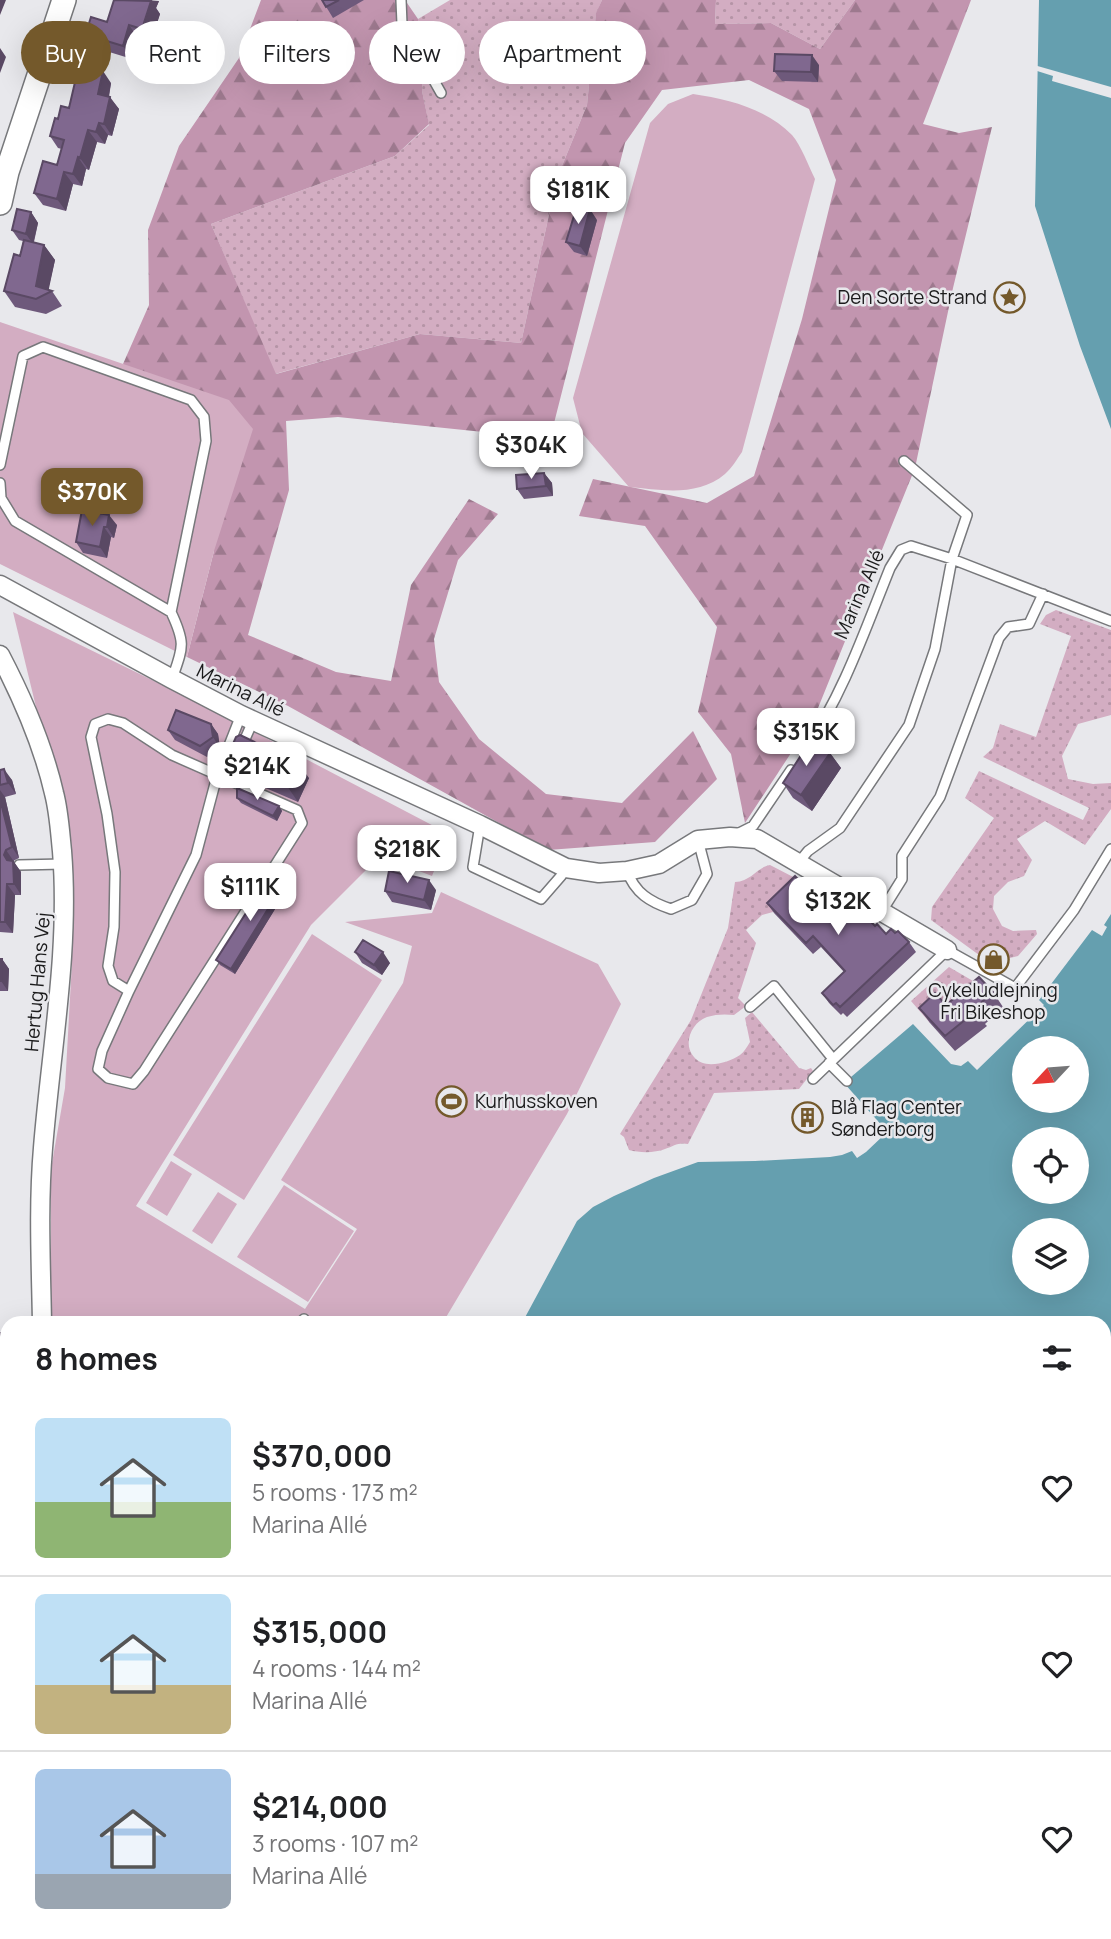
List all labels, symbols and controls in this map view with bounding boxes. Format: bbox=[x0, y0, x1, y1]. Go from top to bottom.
chip: Buy bbox=[21, 21, 111, 84]
chip: Rent bbox=[125, 21, 225, 84]
chip: Filters bbox=[239, 21, 355, 84]
chip: New bbox=[369, 21, 465, 84]
chip: Apartment bbox=[479, 21, 646, 84]
pin: $181K bbox=[529, 166, 627, 226]
text: $181K bbox=[546, 173, 610, 205]
place icon: Den Sorte Strand bbox=[993, 280, 1027, 314]
place label: Den Sorte Strand bbox=[838, 284, 987, 310]
pin: $304K bbox=[482, 421, 580, 481]
text: $304K bbox=[495, 428, 567, 460]
pin: $370K bbox=[43, 468, 141, 528]
text: $370K bbox=[57, 475, 127, 507]
street label: Marina Allé bbox=[828, 545, 890, 643]
street label: Marina Allé bbox=[192, 657, 290, 723]
pin: $315K bbox=[757, 708, 855, 768]
text: $315K bbox=[773, 715, 839, 747]
pin: $214K bbox=[208, 742, 306, 802]
text: $214K bbox=[223, 749, 291, 781]
pin: $218K bbox=[358, 826, 456, 885]
text: $218K bbox=[373, 832, 441, 864]
pin: $111K bbox=[201, 864, 299, 923]
text: $111K bbox=[220, 870, 280, 902]
pin: $132K bbox=[789, 878, 887, 937]
text: $132K bbox=[805, 884, 871, 916]
street label: Hertug Hans Vej bbox=[18, 911, 56, 1053]
shop icon: Cykeludlejning Fri Bikeshop bbox=[976, 942, 1010, 976]
place label: Cykeludlejning Fri Bikeshop bbox=[928, 977, 1058, 1025]
north arrow bbox=[1012, 1036, 1088, 1113]
map controls bbox=[1012, 1036, 1089, 1295]
sports icon: Kurhusskoven bbox=[435, 1084, 469, 1118]
place label: Kurhusskoven bbox=[475, 1088, 598, 1114]
place label: Blå Flag Center Sønderborg bbox=[831, 1094, 962, 1142]
building icon: Blå Flag Center Sønderborg bbox=[791, 1101, 825, 1135]
button: locate bbox=[1012, 1127, 1089, 1204]
button: layers bbox=[1012, 1218, 1089, 1295]
text: 8 homes bbox=[35, 1338, 158, 1379]
icon: filters bbox=[1038, 1339, 1076, 1377]
text: $370,000 bbox=[252, 1435, 392, 1476]
icon: home bbox=[91, 1446, 175, 1530]
icon: heart bbox=[1038, 1469, 1076, 1507]
text: 5 rooms · 173 m² bbox=[252, 1476, 418, 1508]
text: Marina Allé bbox=[252, 1508, 368, 1540]
text: $315,000 bbox=[252, 1611, 387, 1652]
icon: home bbox=[91, 1622, 175, 1706]
icon: heart bbox=[1038, 1645, 1076, 1683]
text: 4 rooms · 144 m² bbox=[252, 1652, 421, 1684]
text: Marina Allé bbox=[252, 1684, 368, 1716]
text: $214,000 bbox=[252, 1786, 388, 1827]
icon: home bbox=[91, 1797, 175, 1881]
icon: heart bbox=[1038, 1820, 1076, 1858]
text: 3 rooms · 107 m² bbox=[252, 1827, 418, 1859]
text: Marina Allé bbox=[252, 1859, 368, 1891]

